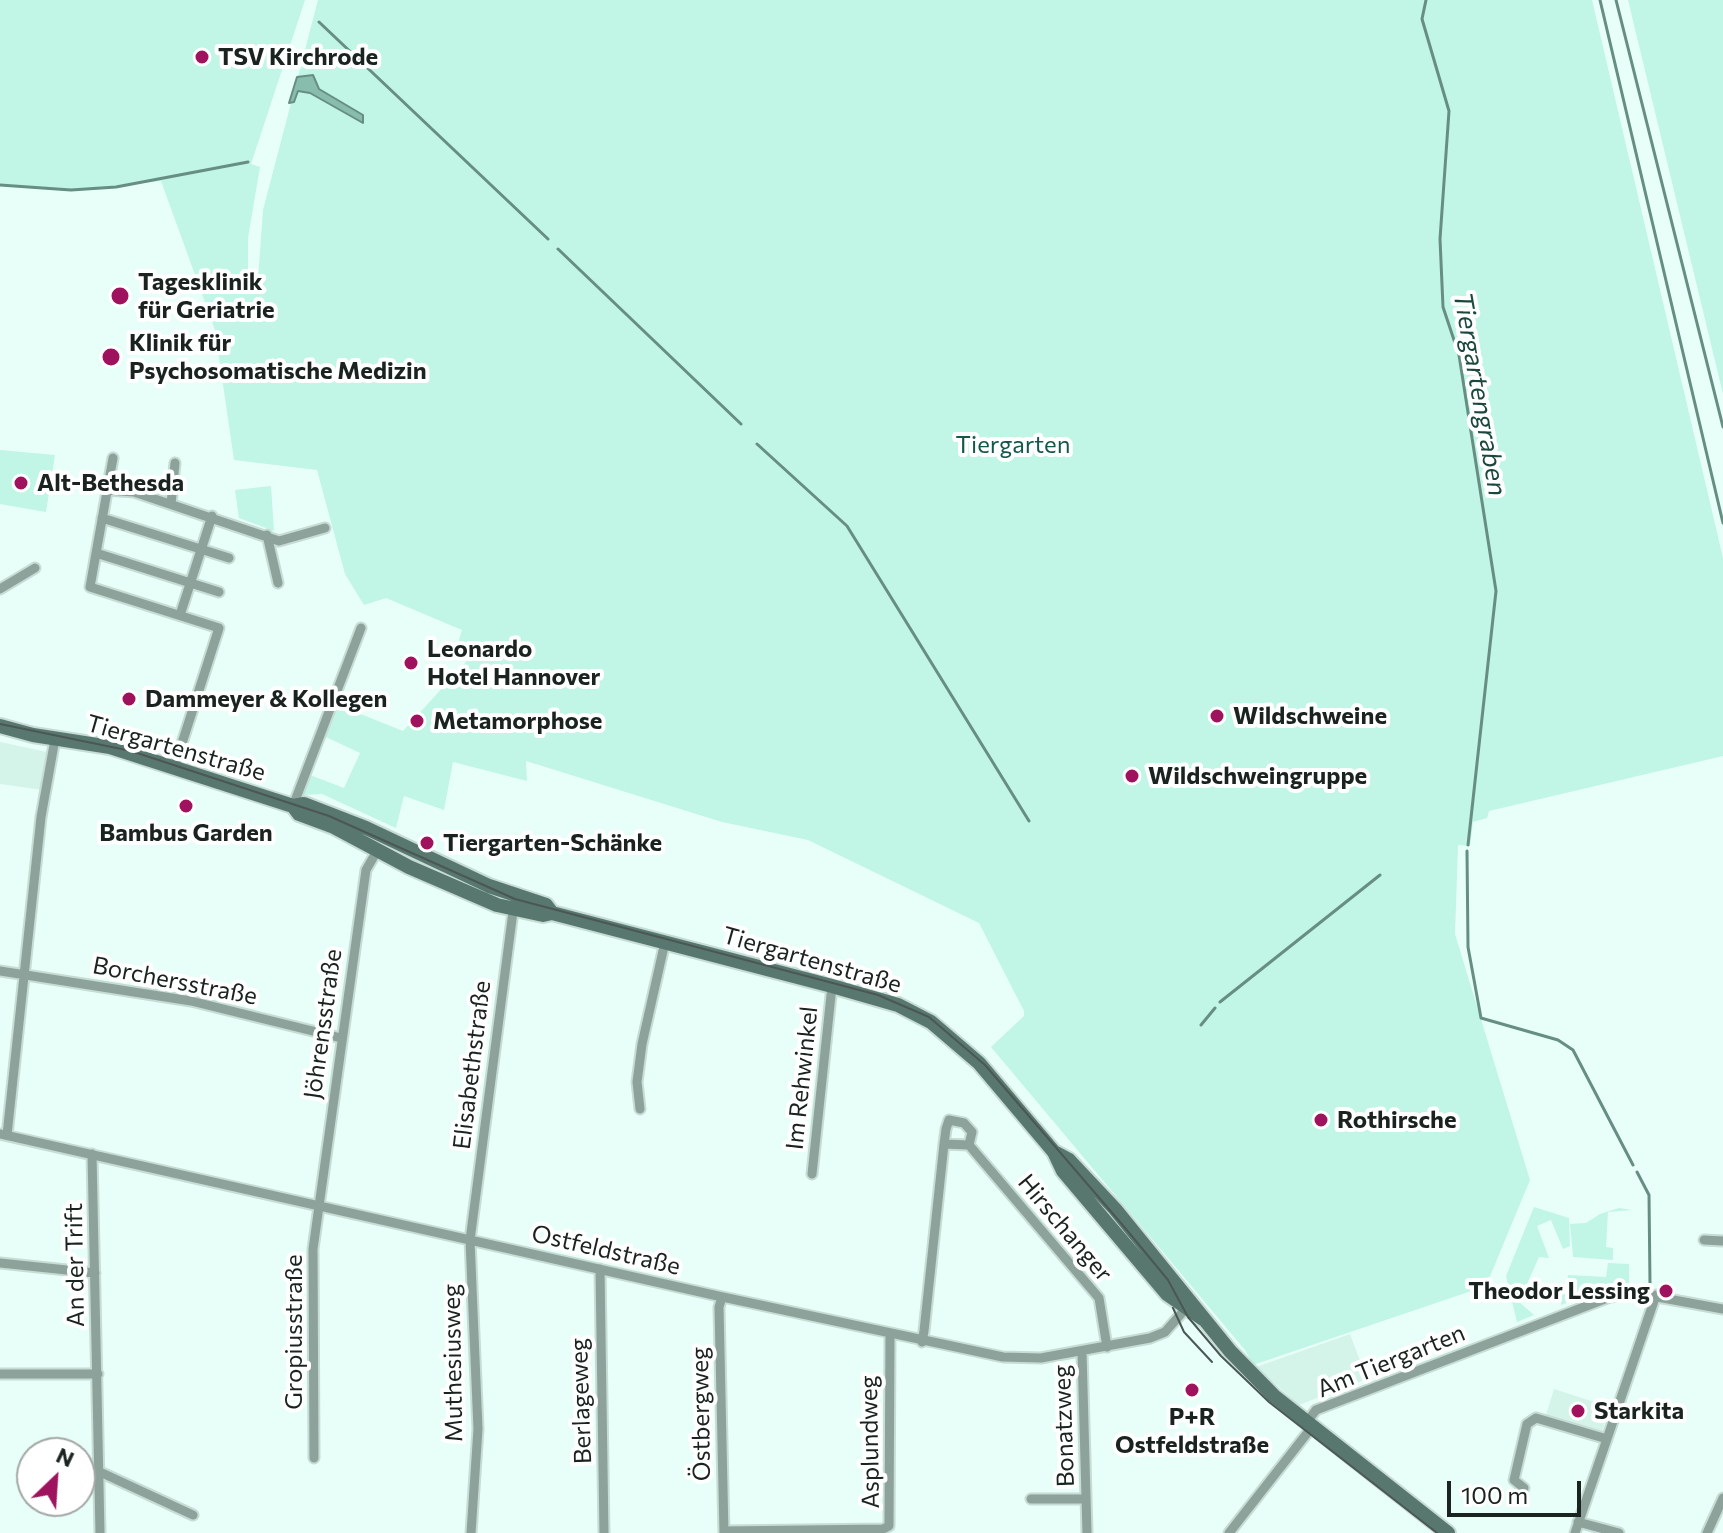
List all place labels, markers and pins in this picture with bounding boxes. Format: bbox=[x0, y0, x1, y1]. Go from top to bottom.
place label: TSV Kirchrode bbox=[218, 43, 378, 71]
marker: TSV Kirchrode bbox=[193, 48, 211, 66]
place label: Tagesklinik für Geriatrie bbox=[138, 268, 275, 324]
marker: Tagesklinik für Geriatrie bbox=[109, 285, 131, 307]
place label: Klinik für Psychosomatische Medizin bbox=[129, 329, 427, 385]
marker: Klinik für Psychosomatische Medizin bbox=[100, 346, 122, 368]
place label: Alt-Bethesda bbox=[37, 469, 184, 497]
marker: Alt-Bethesda bbox=[12, 474, 30, 492]
place label: Leonardo Hotel Hannover bbox=[427, 635, 600, 691]
marker: Leonardo Hotel Hannover bbox=[402, 654, 420, 672]
place label: Dammeyer & Kollegen bbox=[145, 685, 387, 713]
marker: Dammeyer & Kollegen bbox=[120, 690, 138, 708]
place label: Wildschweine bbox=[1233, 702, 1387, 730]
place label: Metamorphose bbox=[433, 707, 602, 735]
marker: Wildschweine bbox=[1208, 707, 1226, 725]
marker: Metamorphose bbox=[408, 712, 426, 730]
place label: Wildschweingruppe bbox=[1148, 762, 1367, 790]
marker: Wildschweingruppe bbox=[1123, 767, 1141, 785]
marker: Bambus Garden bbox=[177, 797, 195, 815]
place label: Bambus Garden bbox=[99, 819, 273, 847]
place label: Tiergarten-Schänke bbox=[443, 829, 662, 857]
marker: Tiergarten-Schänke bbox=[418, 834, 436, 852]
place label: Rothirsche bbox=[1337, 1106, 1457, 1134]
marker: Rothirsche bbox=[1312, 1111, 1330, 1129]
place label: Theodor Lessing bbox=[1468, 1277, 1650, 1305]
marker: Theodor Lessing bbox=[1657, 1282, 1675, 1300]
marker: P+R Ostfeldstraße bbox=[1183, 1381, 1201, 1399]
place label: Starkita bbox=[1594, 1397, 1684, 1425]
marker: Starkita bbox=[1569, 1402, 1587, 1420]
place label: P+R Ostfeldstraße bbox=[1115, 1403, 1269, 1459]

